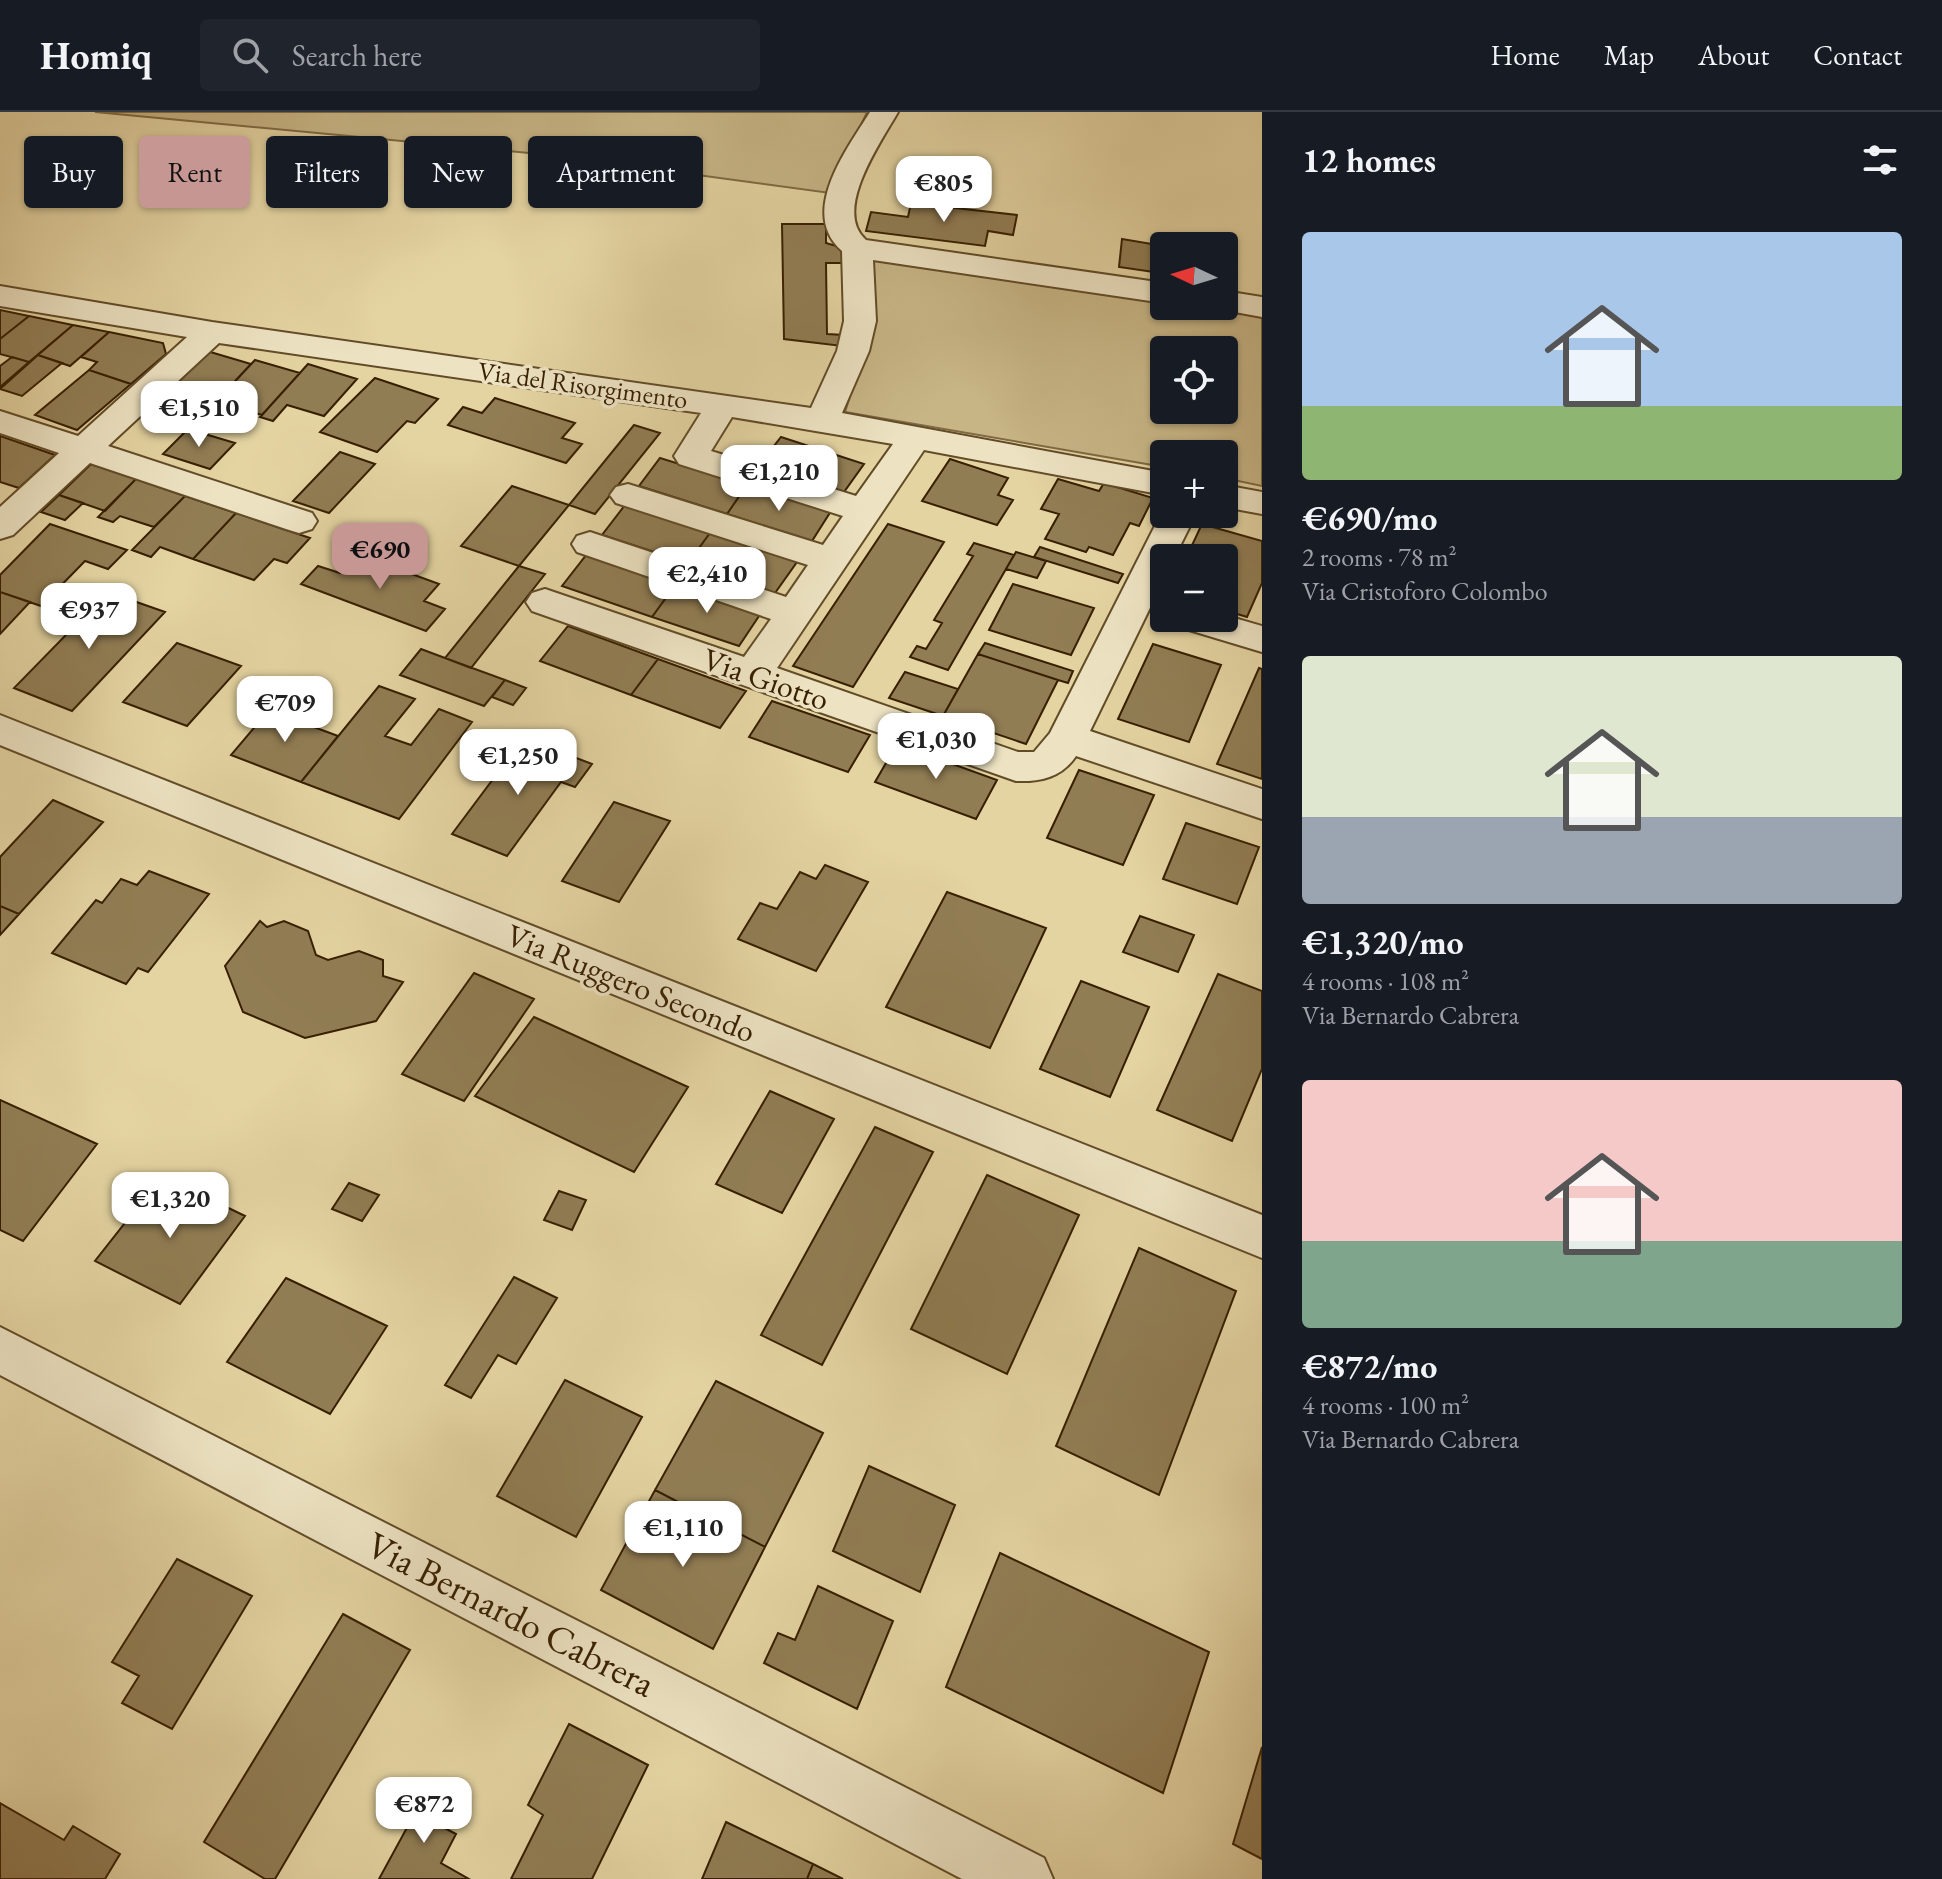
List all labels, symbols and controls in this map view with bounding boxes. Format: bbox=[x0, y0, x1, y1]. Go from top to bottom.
search box bbox=[200, 19, 760, 91]
text: Homiq bbox=[40, 31, 152, 80]
icon: search bbox=[228, 33, 272, 77]
text: Search here bbox=[292, 36, 422, 75]
text: Home bbox=[1490, 37, 1560, 73]
text: Map bbox=[1604, 37, 1654, 73]
text: About bbox=[1698, 37, 1769, 73]
text: Contact bbox=[1813, 37, 1902, 73]
chip: Buy bbox=[24, 136, 123, 208]
chip: Rent bbox=[139, 136, 250, 208]
chip: Filters bbox=[266, 136, 388, 208]
chip: New bbox=[404, 136, 512, 208]
chip: Apartment bbox=[528, 136, 703, 208]
text: 12 homes bbox=[1302, 138, 1436, 182]
icon: filters bbox=[1858, 138, 1902, 182]
pin: €805 bbox=[897, 156, 991, 224]
text: €805 bbox=[914, 165, 974, 199]
north arrow bbox=[1150, 232, 1238, 320]
map controls bbox=[1150, 232, 1238, 632]
icon: home bbox=[1530, 284, 1674, 428]
button: locate bbox=[1150, 336, 1238, 424]
street label: Via del Risorgimento bbox=[476, 353, 690, 417]
pin: €1,510 bbox=[134, 381, 264, 449]
text: €1,510 bbox=[159, 390, 239, 424]
button: + bbox=[1150, 440, 1238, 528]
pin: €1,210 bbox=[714, 445, 844, 513]
text: €1,210 bbox=[739, 454, 819, 488]
text: €690/mo bbox=[1302, 496, 1437, 540]
pin: €690 bbox=[333, 523, 427, 591]
text: €690 bbox=[350, 532, 410, 566]
text: 2 rooms · 78 m² bbox=[1302, 540, 1457, 574]
button: − bbox=[1150, 544, 1238, 632]
pin: €2,410 bbox=[642, 547, 772, 615]
text: €2,410 bbox=[667, 556, 747, 590]
text: Via Cristoforo Colombo bbox=[1302, 574, 1548, 608]
pin: €937 bbox=[42, 583, 136, 651]
text: €937 bbox=[59, 592, 119, 626]
street label: Via Giotto bbox=[697, 638, 835, 720]
pin: €709 bbox=[238, 676, 332, 744]
text: €709 bbox=[255, 685, 315, 719]
icon: home bbox=[1530, 708, 1674, 852]
pin: €1,030 bbox=[871, 713, 1001, 781]
text: €1,030 bbox=[896, 722, 976, 756]
pin: €1,250 bbox=[453, 729, 583, 797]
text: €1,250 bbox=[478, 738, 558, 772]
street label: Via Ruggero Secondo bbox=[500, 914, 762, 1052]
text: €1,320/mo bbox=[1302, 920, 1464, 964]
text: 4 rooms · 108 m² bbox=[1302, 964, 1469, 998]
text: Via Bernardo Cabrera bbox=[1302, 998, 1519, 1032]
icon: home bbox=[1530, 1132, 1674, 1276]
pin: €1,320 bbox=[105, 1172, 235, 1240]
text: €1,320 bbox=[130, 1181, 210, 1215]
text: €872/mo bbox=[1302, 1344, 1437, 1388]
text: 4 rooms · 100 m² bbox=[1302, 1388, 1469, 1422]
text: Via Bernardo Cabrera bbox=[1302, 1422, 1519, 1456]
pin: €1,110 bbox=[618, 1501, 748, 1569]
text: €1,110 bbox=[643, 1510, 723, 1544]
street label: Via Bernardo Cabrera bbox=[359, 1520, 664, 1708]
pin: €872 bbox=[377, 1777, 471, 1845]
text: €872 bbox=[394, 1786, 454, 1820]

